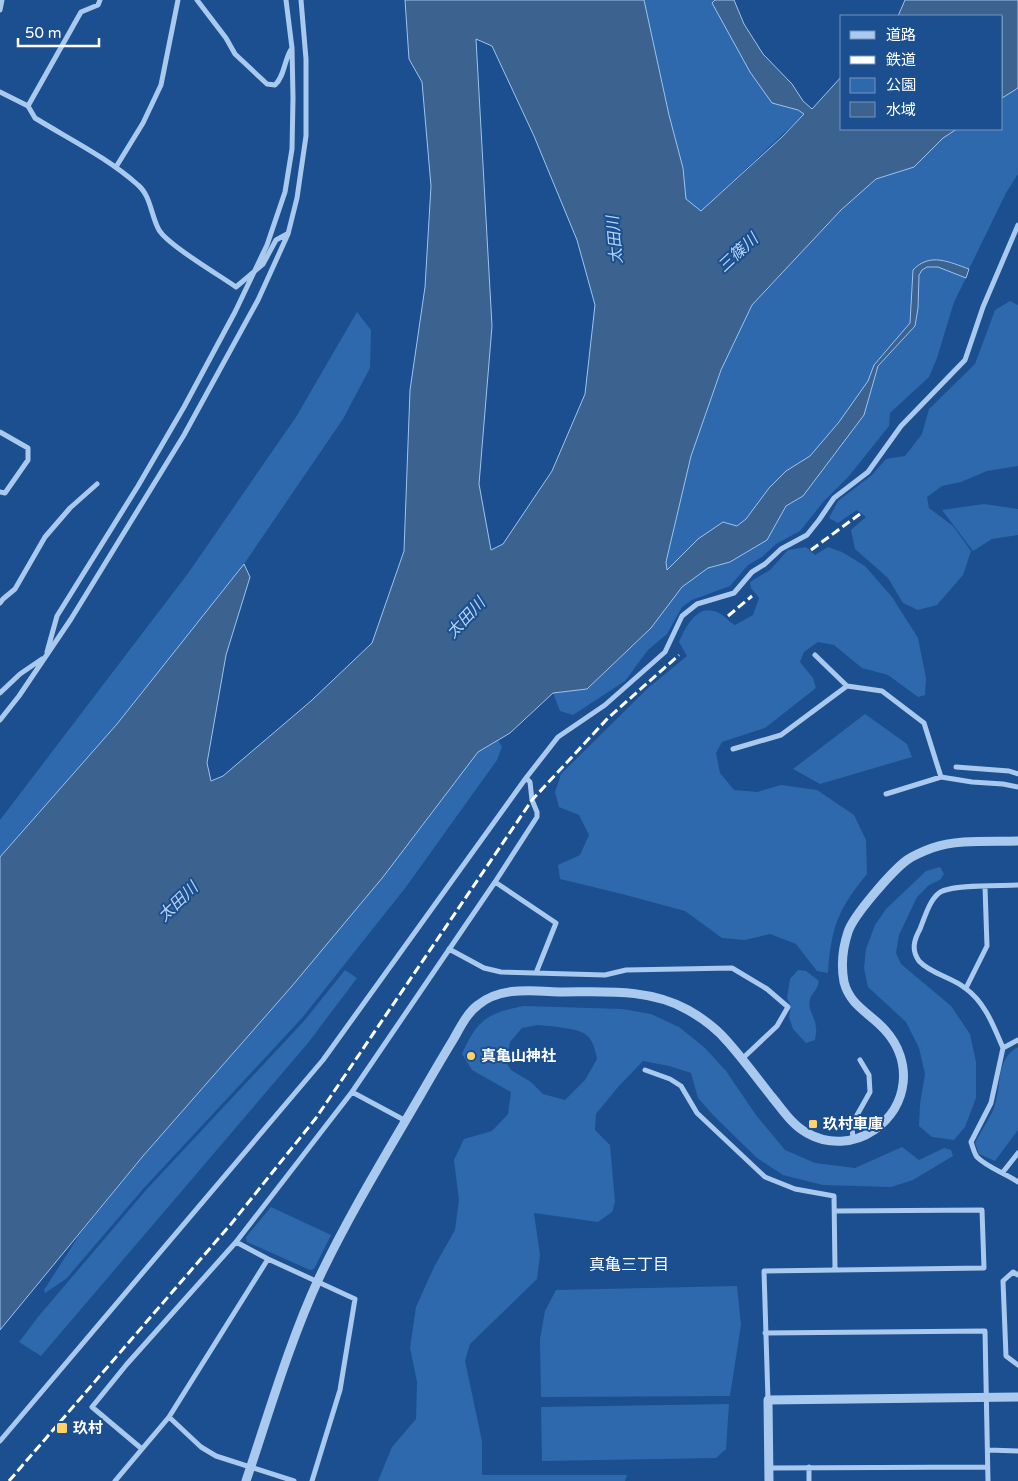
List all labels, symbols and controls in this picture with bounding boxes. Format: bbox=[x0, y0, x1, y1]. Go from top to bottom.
scale bar bbox=[18, 15, 99, 47]
legend bbox=[840, 15, 1003, 130]
text: 50 m bbox=[25, 24, 62, 42]
text: 道路 bbox=[886, 26, 916, 44]
text: 鉄道 bbox=[886, 51, 916, 69]
text: 公園 bbox=[886, 76, 916, 94]
text: 水域 bbox=[886, 101, 916, 119]
water label: 太田川 bbox=[603, 213, 627, 265]
water label: 三篠川 bbox=[714, 228, 764, 277]
water label: 太田川 bbox=[442, 592, 491, 642]
water label: 太田川 bbox=[154, 877, 204, 926]
place label: 真亀山神社 bbox=[481, 1047, 556, 1065]
marker: 真亀山神社 bbox=[465, 1050, 477, 1062]
place label: 玖村車庫 bbox=[823, 1115, 883, 1133]
marker: 玖村車庫 bbox=[807, 1118, 819, 1130]
district label: 真亀三丁目 bbox=[589, 1255, 669, 1275]
place label: 玖村 bbox=[73, 1419, 103, 1437]
marker: 玖村 bbox=[55, 1421, 69, 1435]

